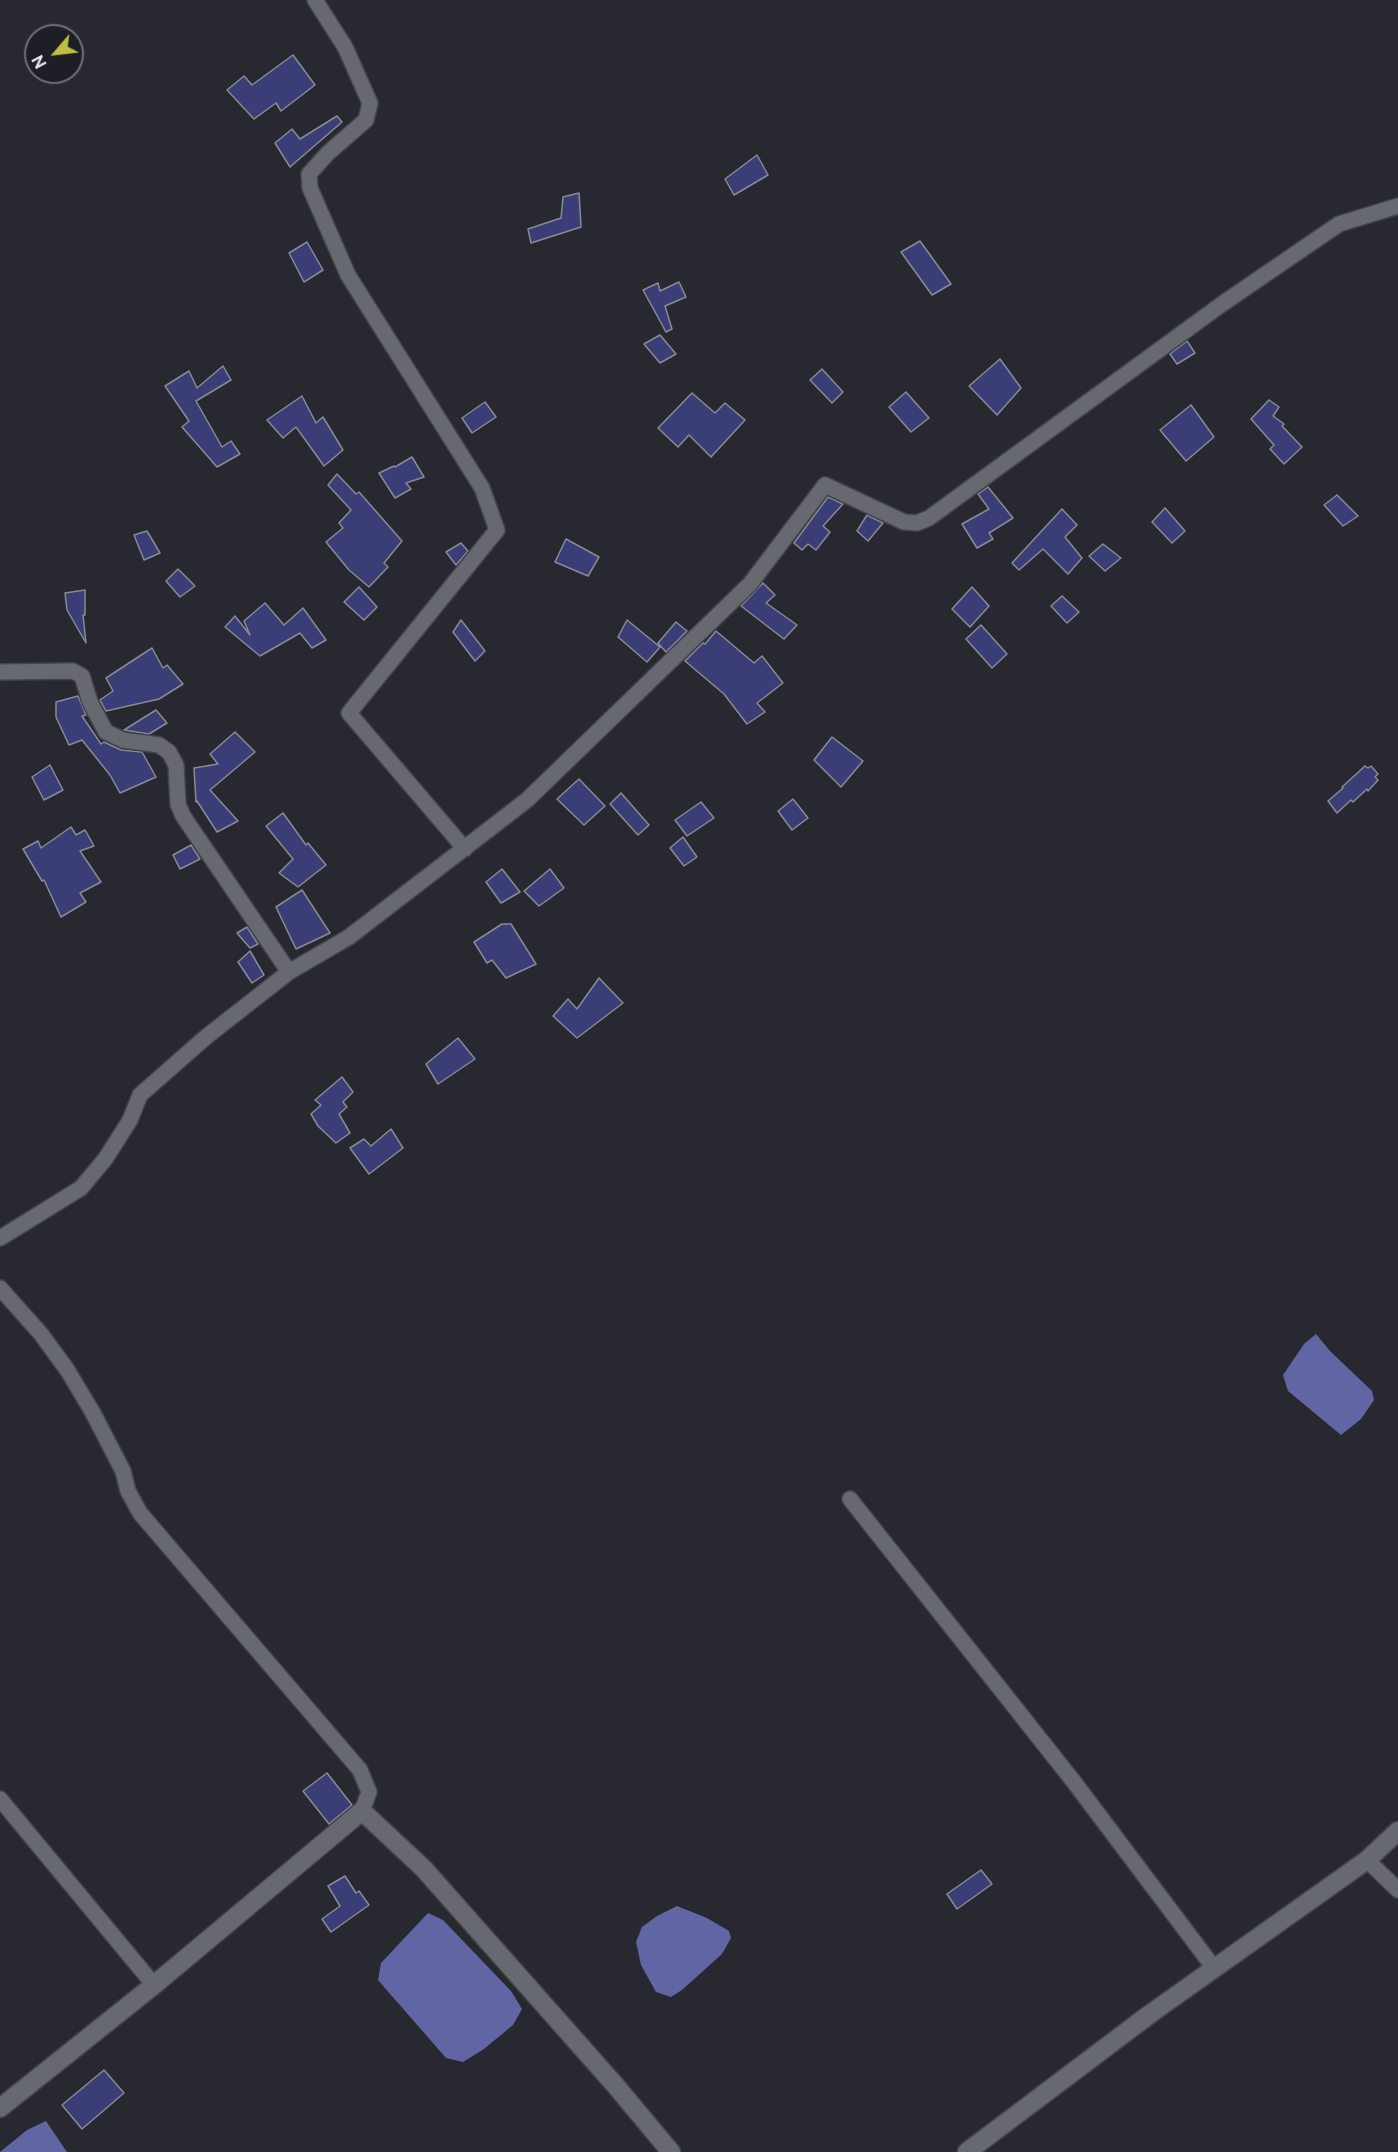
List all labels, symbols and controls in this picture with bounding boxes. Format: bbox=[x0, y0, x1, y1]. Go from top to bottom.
north arrow bbox=[24, 24, 84, 84]
text: N bbox=[28, 52, 51, 72]

